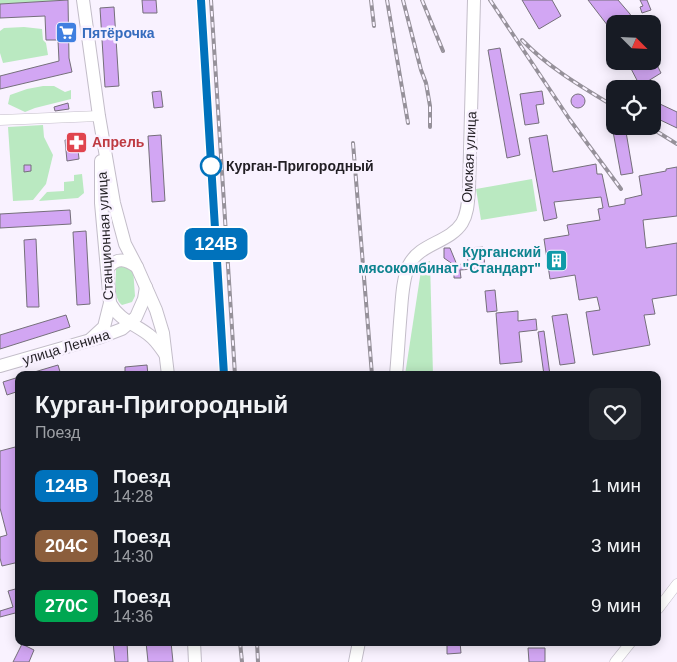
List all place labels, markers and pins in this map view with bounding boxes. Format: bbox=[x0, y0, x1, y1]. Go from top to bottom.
supermarket icon: Пятёрочка bbox=[54, 21, 78, 45]
place label: Пятёрочка bbox=[82, 25, 155, 41]
pharmacy icon: Апрель bbox=[64, 130, 88, 154]
place label: Апрель bbox=[92, 134, 145, 150]
marker: Курган-Пригородный bbox=[200, 155, 222, 177]
place label: Курган-Пригородный bbox=[226, 158, 374, 174]
place label: Курганский мясокомбинат "Стандарт" bbox=[358, 244, 541, 276]
building icon: Курганский мясокомбинат "Стандарт" bbox=[545, 248, 569, 272]

